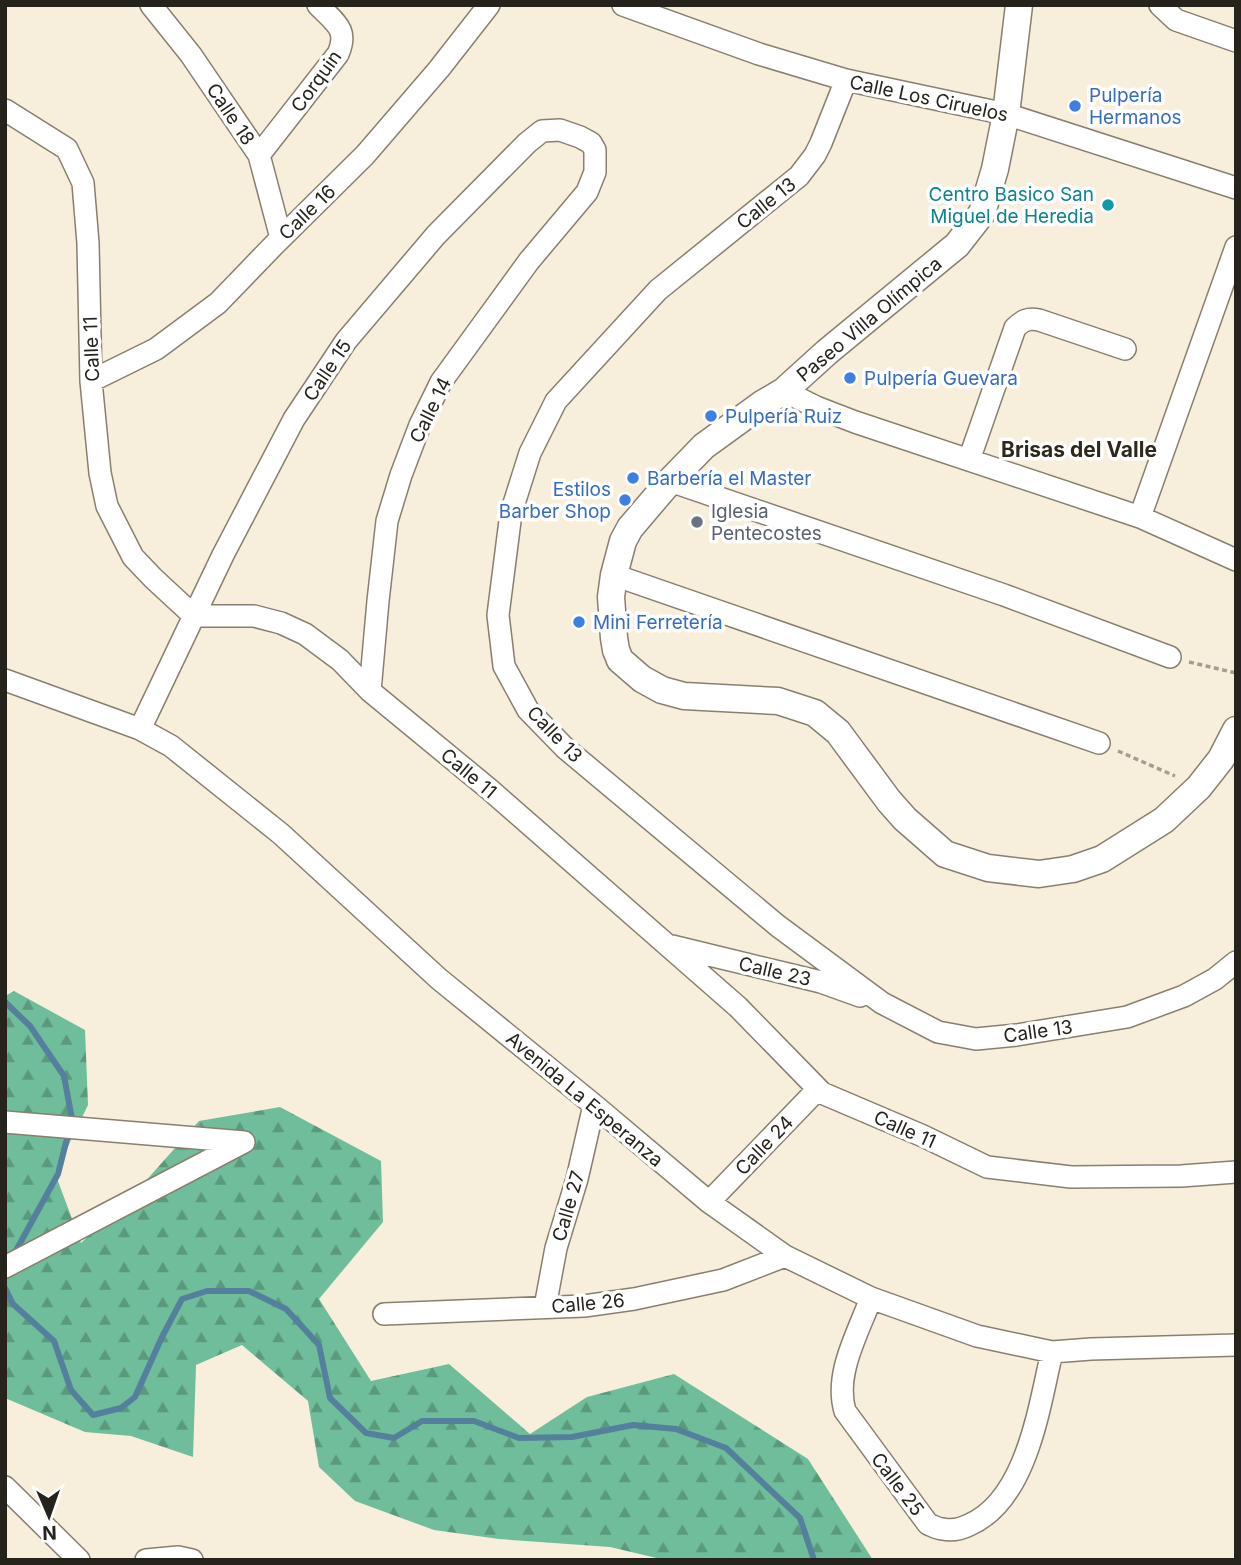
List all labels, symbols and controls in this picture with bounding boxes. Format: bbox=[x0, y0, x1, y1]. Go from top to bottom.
street label: Corquin bbox=[286, 46, 347, 117]
street label: Calle Los Ciruelos bbox=[847, 70, 1010, 127]
street label: Calle 18 bbox=[202, 79, 260, 150]
place label: Pulpería Hermanos bbox=[1089, 84, 1182, 129]
marker: Pulpería Hermanos bbox=[1067, 98, 1083, 114]
street label: Calle 13 bbox=[732, 173, 801, 234]
street label: Calle 16 bbox=[274, 180, 340, 245]
place label: Centro Basico San Miguel de Heredia bbox=[929, 183, 1094, 228]
marker: Centro Basico San Miguel de Heredia bbox=[1100, 197, 1116, 213]
street label: Paseo Villa Olímpica bbox=[792, 252, 946, 387]
street label: Calle 11 bbox=[79, 316, 104, 382]
street label: Calle 15 bbox=[298, 335, 356, 405]
place label: Pulpería Guevara bbox=[864, 367, 1018, 390]
marker: Pulpería Guevara bbox=[842, 370, 858, 386]
street label: Calle 14 bbox=[405, 374, 456, 447]
place label: Pulpería Ruiz bbox=[725, 405, 842, 428]
marker: Pulpería Ruiz bbox=[703, 408, 719, 424]
district label: Brisas del Valle bbox=[1001, 437, 1157, 462]
place label: Barbería el Master bbox=[647, 467, 811, 490]
marker: Barbería el Master bbox=[625, 470, 641, 486]
place label: Estilos Barber Shop bbox=[499, 478, 611, 523]
marker: Estilos Barber Shop bbox=[617, 492, 633, 508]
place label: Iglesia Pentecostes bbox=[711, 500, 822, 545]
marker: Iglesia Pentecostes bbox=[689, 514, 705, 530]
place label: Mini Ferretería bbox=[593, 611, 723, 634]
marker: Mini Ferretería bbox=[571, 614, 587, 630]
street label: Calle 13 bbox=[522, 701, 587, 767]
street label: Calle 11 bbox=[436, 743, 501, 803]
street label: Calle 23 bbox=[736, 952, 813, 991]
street label: Calle 13 bbox=[1002, 1015, 1074, 1048]
street label: Avenida La Esperanza bbox=[502, 1027, 668, 1172]
street label: Calle 11 bbox=[870, 1106, 939, 1153]
street label: Calle 24 bbox=[730, 1111, 798, 1180]
street label: Calle 27 bbox=[547, 1168, 590, 1244]
street label: Calle 26 bbox=[550, 1289, 626, 1318]
street label: Calle 25 bbox=[866, 1448, 929, 1520]
north arrow bbox=[14, 1481, 84, 1551]
text: N bbox=[42, 1521, 57, 1544]

